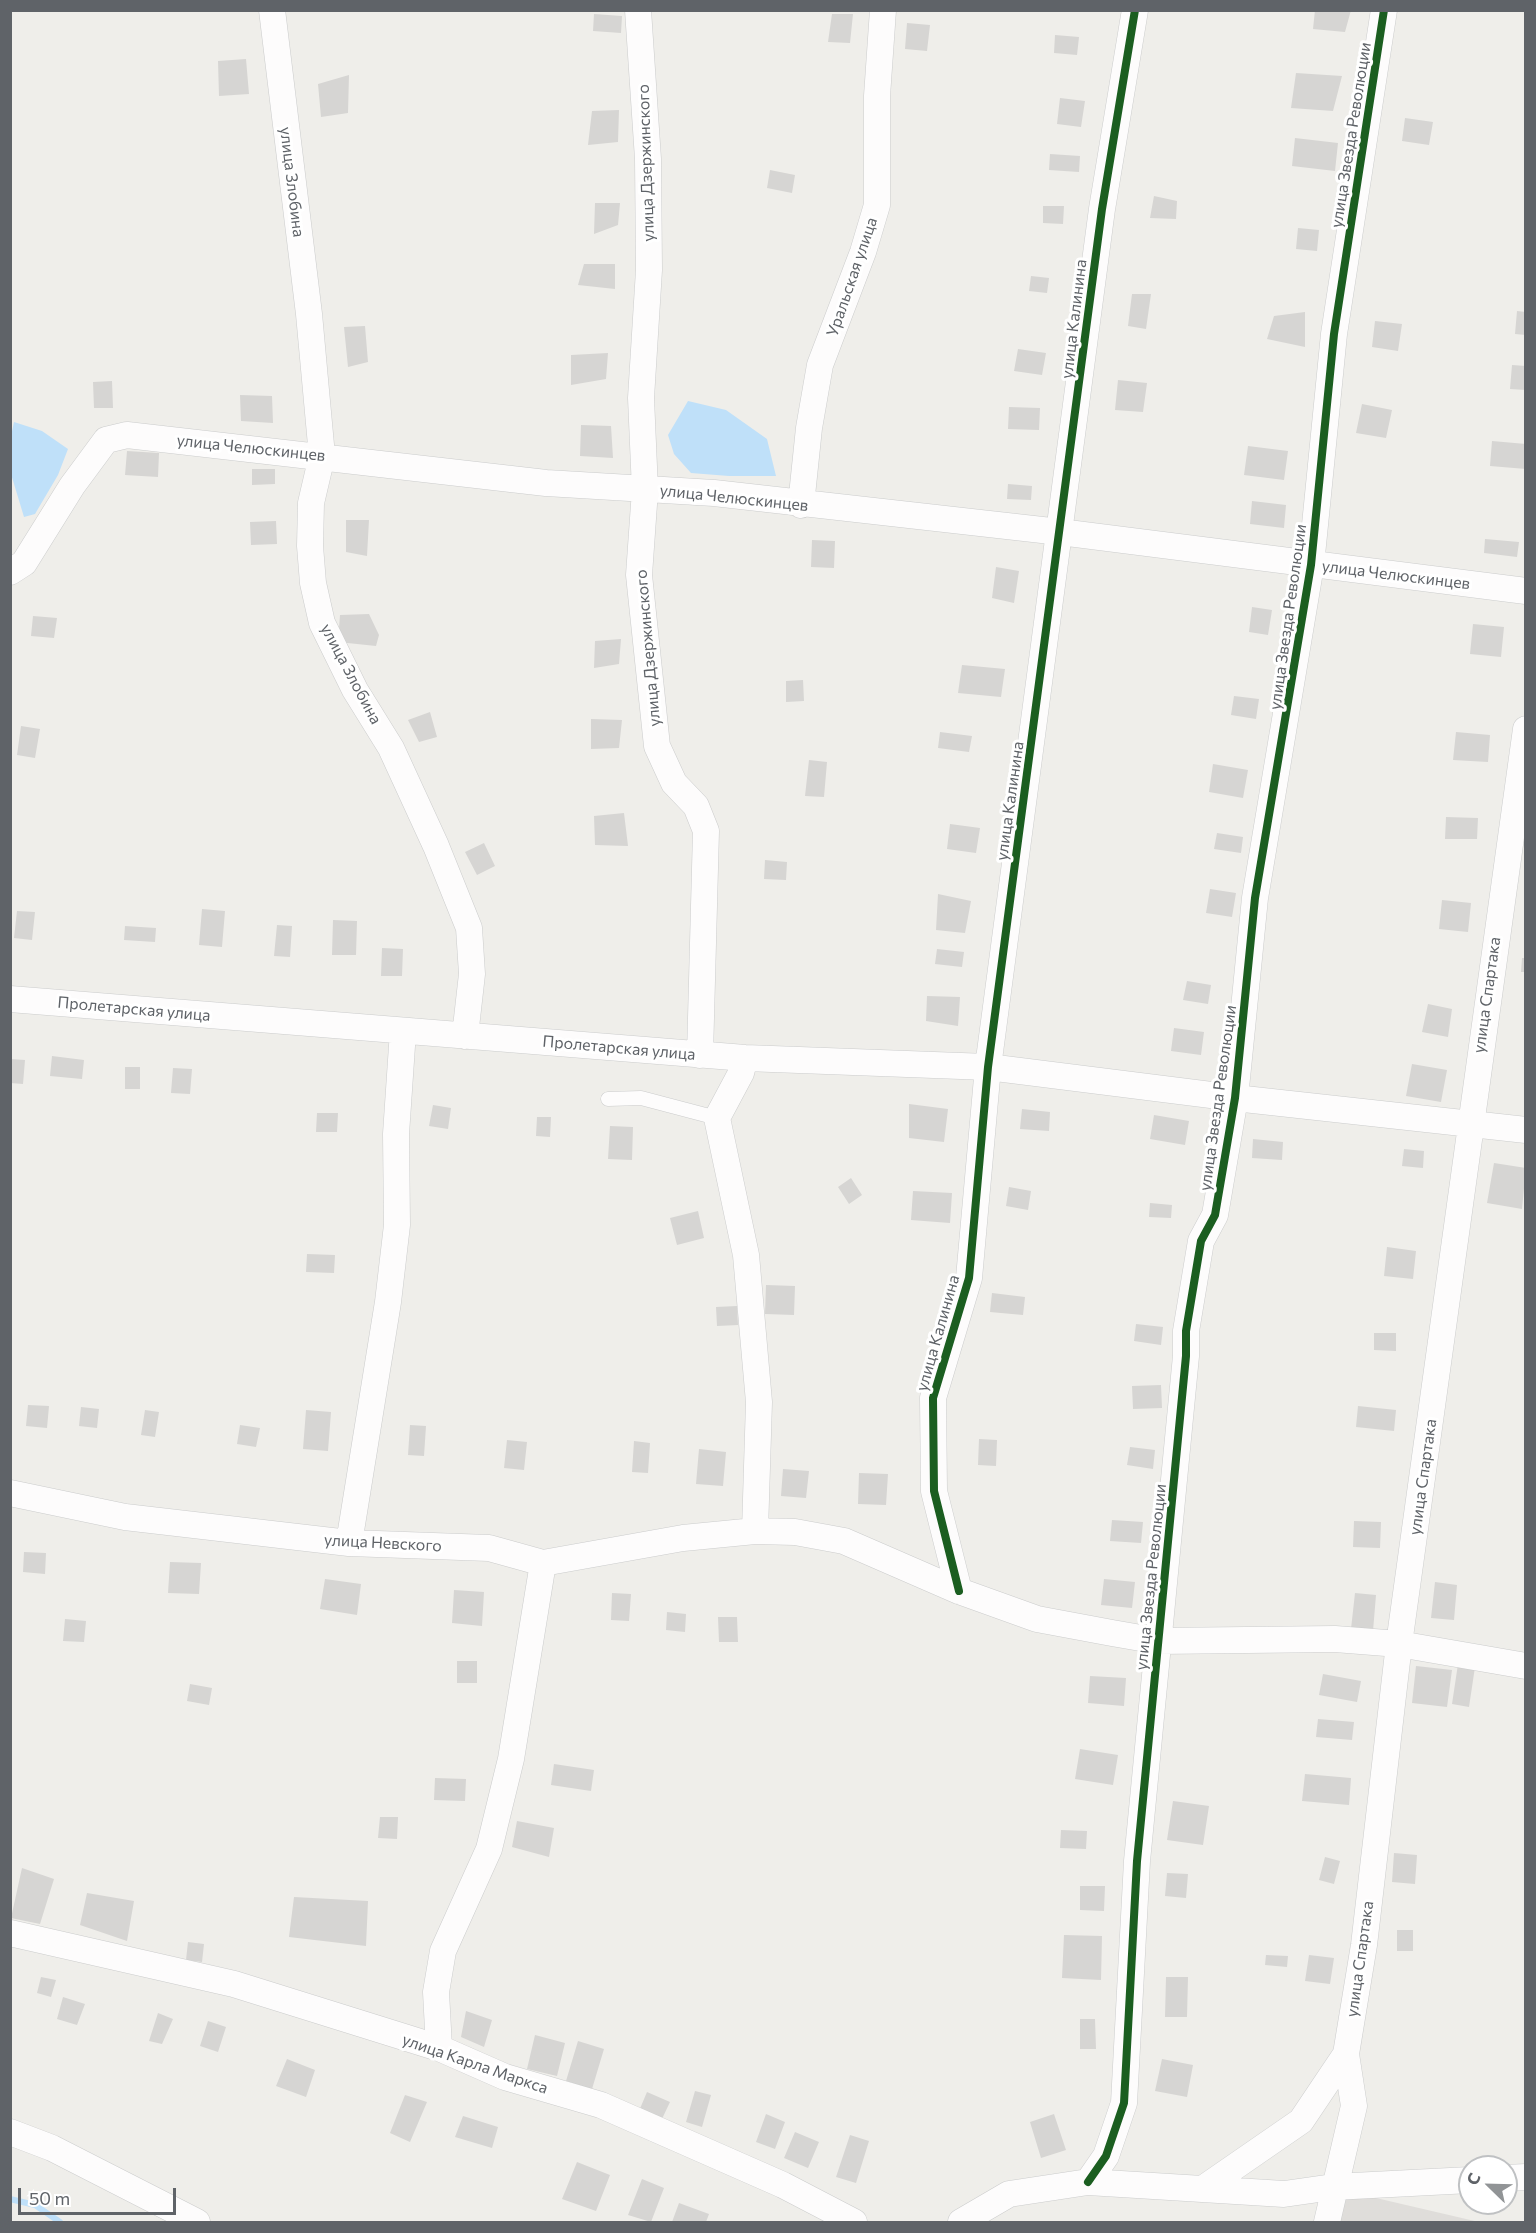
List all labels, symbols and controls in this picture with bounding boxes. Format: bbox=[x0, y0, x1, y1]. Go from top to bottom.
street label: улица Звезда Революции bbox=[1327, 41, 1375, 229]
street label: улица Дзержинского bbox=[634, 84, 658, 242]
street label: улица Злобина bbox=[276, 126, 308, 238]
street label: Уральская улица bbox=[823, 215, 881, 339]
street label: улица Калинина bbox=[1057, 258, 1091, 380]
street label: улица Челюскинцев bbox=[176, 431, 326, 465]
street label: улица Челюскинцев bbox=[659, 481, 809, 515]
street label: улица Звезда Революции bbox=[1265, 523, 1311, 711]
street label: улица Челюскинцев bbox=[1321, 556, 1471, 594]
street label: улица Дзержинского bbox=[632, 569, 664, 727]
street label: улица Злобина bbox=[316, 620, 386, 728]
street label: улица Калинина bbox=[992, 740, 1028, 862]
street label: улица Спартака bbox=[1469, 936, 1505, 1054]
street label: Пролетарская улица bbox=[57, 993, 211, 1025]
street label: улица Звезда Революции bbox=[1195, 1004, 1241, 1192]
street label: Пролетарская улица bbox=[542, 1032, 696, 1064]
street label: улица Калинина bbox=[912, 1273, 964, 1393]
street label: улица Спартака bbox=[1405, 1418, 1441, 1536]
street label: улица Звезда Революции bbox=[1132, 1483, 1170, 1671]
street label: улица Невского bbox=[324, 1530, 442, 1556]
street label: улица Спартака bbox=[1342, 1900, 1378, 2018]
street label: улица Карла Маркса bbox=[400, 2030, 550, 2098]
north arrow bbox=[1458, 2155, 1518, 2215]
text: С bbox=[1462, 2170, 1484, 2187]
scale bar bbox=[21, 2176, 178, 2214]
text: 50 m bbox=[29, 2187, 70, 2209]

